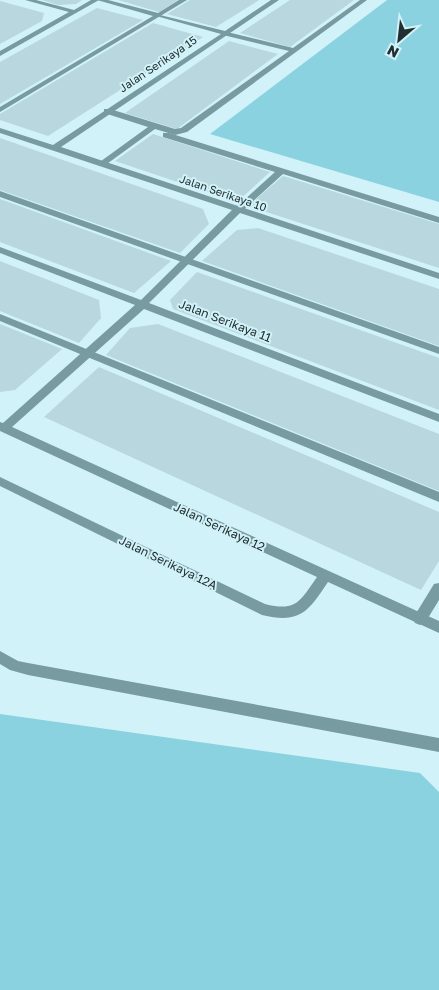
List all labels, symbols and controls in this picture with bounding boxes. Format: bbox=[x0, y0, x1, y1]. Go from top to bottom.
north arrow bbox=[374, 15, 424, 65]
street label: Jalan Serikaya 15 bbox=[116, 33, 199, 94]
text: N bbox=[384, 42, 401, 62]
street label: Jalan Serikaya 10 bbox=[178, 172, 269, 214]
street label: Jalan Serikaya 11 bbox=[177, 296, 274, 345]
street label: Jalan Serikaya 12 bbox=[171, 499, 267, 554]
street label: Jalan Serikaya 12A bbox=[117, 532, 220, 593]

